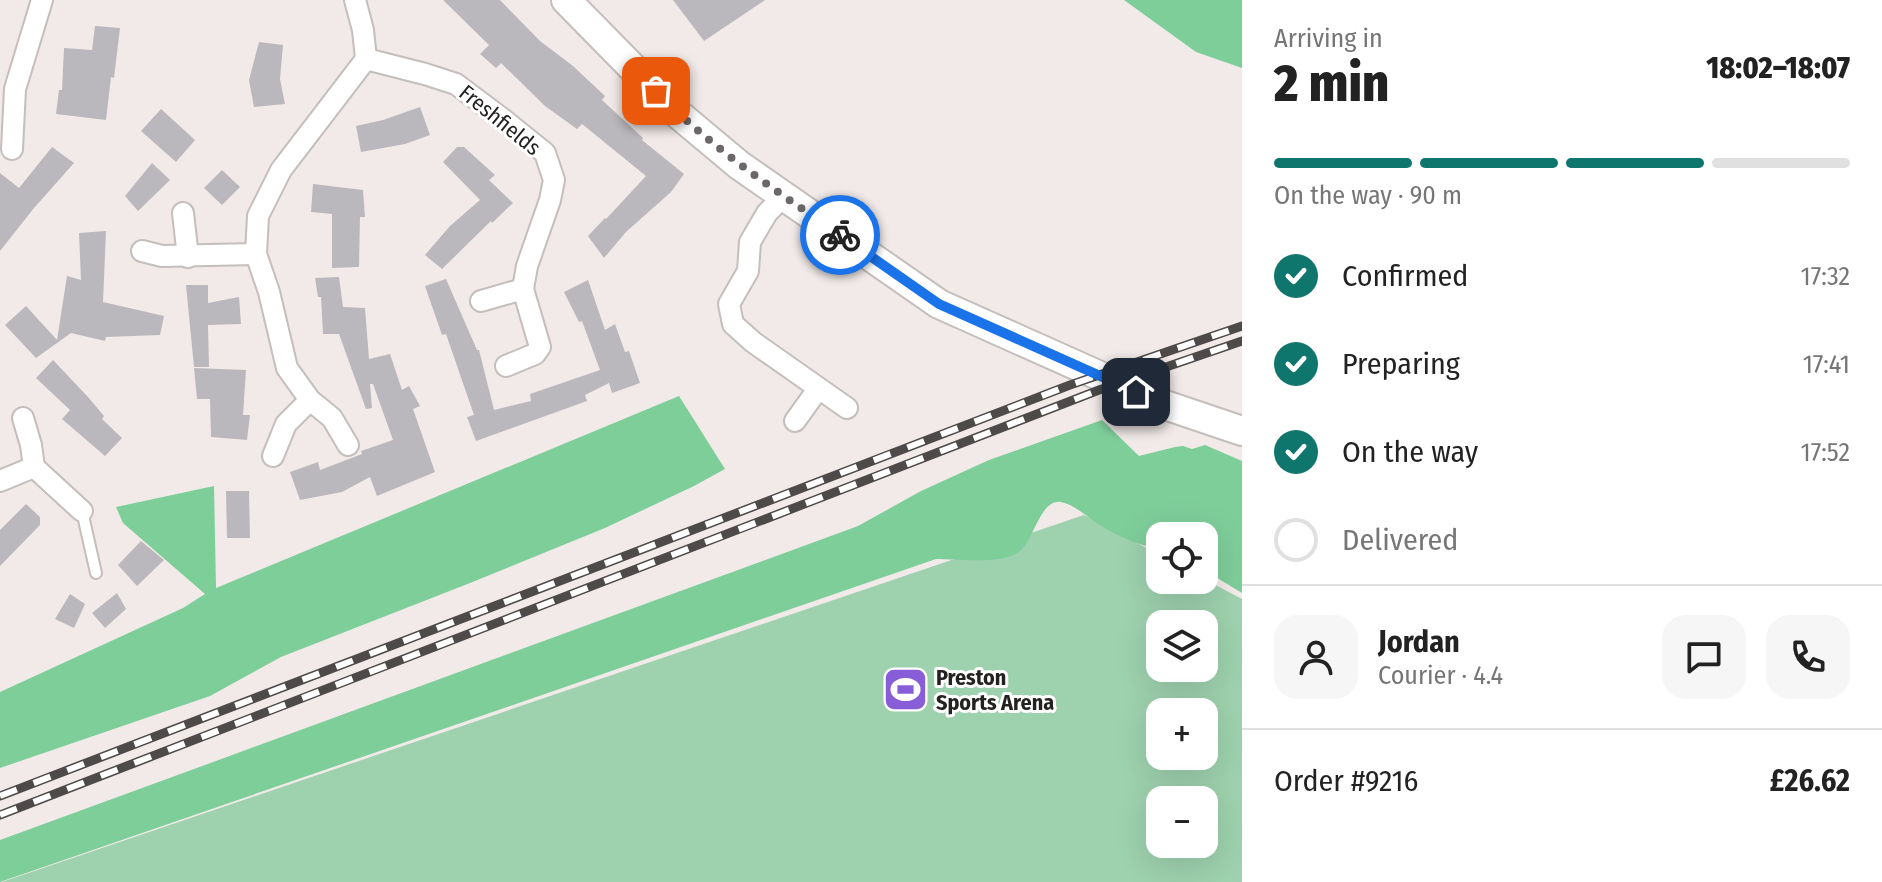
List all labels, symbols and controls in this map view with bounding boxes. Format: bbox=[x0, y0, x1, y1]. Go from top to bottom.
text: Arriving in bbox=[1274, 23, 1383, 54]
text: 18:02–18:07 bbox=[1706, 50, 1850, 86]
text: 2 min bbox=[1274, 52, 1389, 115]
pin bbox=[622, 57, 690, 125]
icon: bag bbox=[634, 69, 678, 113]
street label: Freshfields bbox=[454, 79, 546, 161]
text: On the way · 90 m bbox=[1274, 180, 1462, 211]
courier bbox=[800, 195, 880, 275]
icon: bike bbox=[818, 213, 862, 257]
icon: check bbox=[1274, 254, 1318, 298]
text: Confirmed bbox=[1342, 258, 1468, 294]
text: 17:32 bbox=[1801, 261, 1850, 292]
icon: check bbox=[1274, 342, 1318, 386]
text: Preparing bbox=[1342, 346, 1460, 382]
text: 17:41 bbox=[1803, 349, 1850, 380]
pin bbox=[1102, 358, 1170, 426]
icon: home bbox=[1114, 370, 1158, 414]
icon: check bbox=[1274, 430, 1318, 474]
text: On the way bbox=[1342, 434, 1478, 470]
text: 17:52 bbox=[1801, 437, 1850, 468]
map controls bbox=[1146, 522, 1218, 858]
button: locate bbox=[1146, 522, 1218, 594]
text: Delivered bbox=[1342, 522, 1458, 558]
button: layers bbox=[1146, 610, 1218, 682]
button: person bbox=[1274, 615, 1358, 699]
button: chat bbox=[1662, 615, 1746, 699]
button: phone bbox=[1766, 615, 1850, 699]
text: Jordan bbox=[1378, 624, 1460, 660]
text: Courier · 4.4 bbox=[1378, 660, 1503, 691]
place label: Preston Sports Arena bbox=[936, 664, 1054, 716]
sports icon: Preston Sports Arena bbox=[881, 666, 929, 714]
button: + bbox=[1146, 698, 1218, 770]
text: Order #9216 bbox=[1274, 763, 1418, 799]
text: £26.62 bbox=[1770, 763, 1850, 799]
button: − bbox=[1146, 786, 1218, 858]

